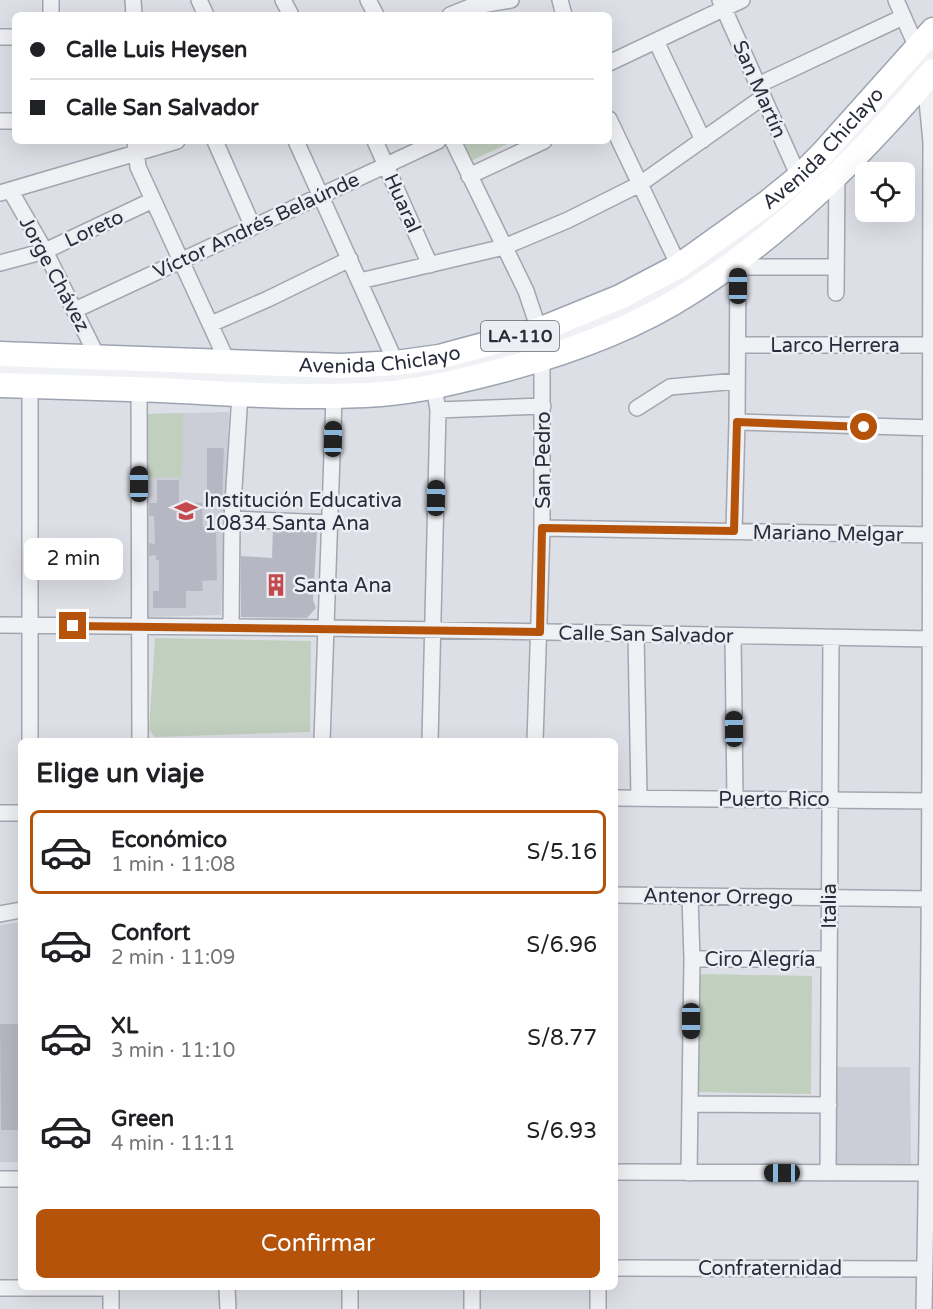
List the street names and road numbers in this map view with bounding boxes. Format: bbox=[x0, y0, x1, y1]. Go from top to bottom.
street label: San Martín bbox=[727, 37, 791, 142]
street label: Avenida Chiclayo bbox=[758, 83, 889, 215]
street label: Víctor Andrés Belaúnde bbox=[150, 168, 363, 284]
street label: Huaral bbox=[378, 170, 426, 237]
street label: Loreto bbox=[61, 205, 128, 253]
street label: Jorge Chávez bbox=[14, 213, 95, 336]
road number: LA-110 bbox=[481, 321, 559, 351]
street label: Larco Herrera bbox=[770, 334, 900, 358]
street label: Avenida Chiclayo bbox=[298, 341, 463, 379]
street label: San Pedro bbox=[532, 411, 556, 509]
street label: Mariano Melgar bbox=[752, 521, 904, 547]
street label: Calle San Salvador bbox=[558, 621, 734, 649]
street label: Puerto Rico bbox=[718, 788, 830, 812]
street label: Italia bbox=[818, 883, 842, 929]
street label: Antenor Orrego bbox=[643, 884, 793, 910]
street label: Ciro Alegría bbox=[704, 948, 816, 972]
street label: Confraternidad bbox=[698, 1257, 842, 1281]

